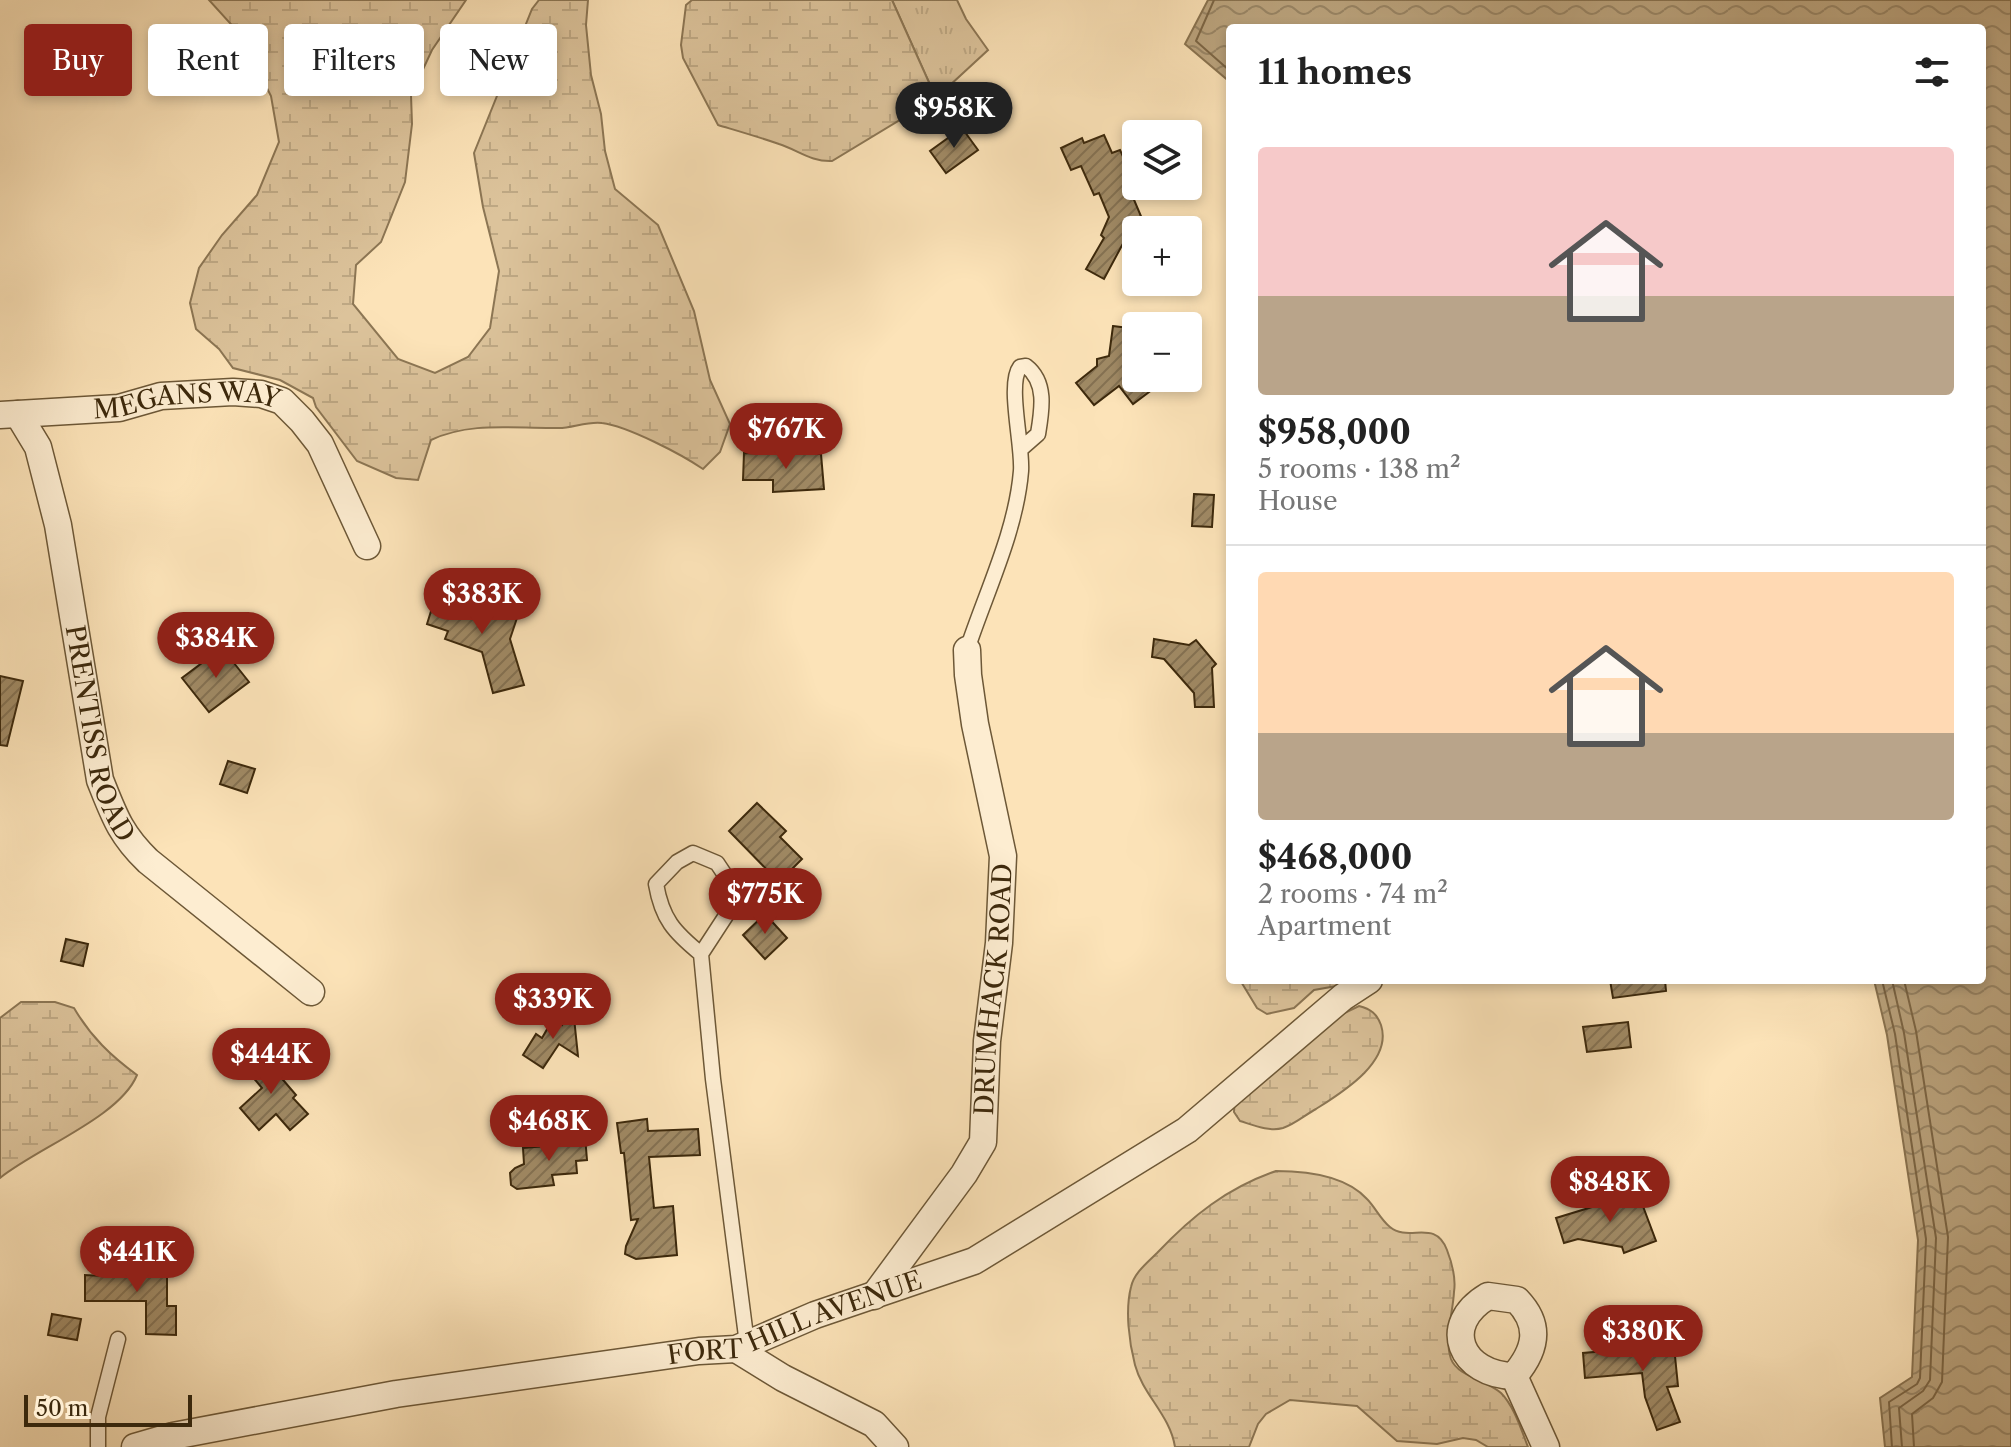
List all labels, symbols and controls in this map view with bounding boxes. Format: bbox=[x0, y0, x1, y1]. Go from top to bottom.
chip: Buy bbox=[24, 24, 132, 96]
chip: Rent bbox=[148, 24, 268, 96]
chip: Filters bbox=[284, 24, 424, 96]
chip: New bbox=[440, 24, 557, 96]
icon: filters bbox=[1910, 50, 1954, 94]
text: 11 homes bbox=[1258, 51, 1412, 93]
pin: $958K bbox=[898, 82, 1010, 150]
text: $958K bbox=[913, 92, 995, 124]
map controls bbox=[1122, 120, 1202, 392]
button: layers bbox=[1122, 120, 1202, 200]
icon: home bbox=[1534, 199, 1678, 343]
button: + bbox=[1122, 216, 1202, 296]
button: − bbox=[1122, 312, 1202, 392]
street label: MEGANS WAY bbox=[92, 375, 285, 425]
pin: $767K bbox=[730, 403, 842, 471]
text: $958,000 bbox=[1258, 411, 1411, 453]
text: $767K bbox=[747, 413, 825, 445]
text: 5 rooms · 138 m² bbox=[1258, 453, 1461, 485]
text: House bbox=[1258, 485, 1338, 517]
pin: $383K bbox=[426, 568, 538, 636]
text: $383K bbox=[442, 578, 522, 610]
pin: $384K bbox=[160, 612, 272, 680]
text: $384K bbox=[175, 622, 257, 654]
street label: PRENTISS ROAD bbox=[59, 623, 142, 848]
icon: home bbox=[1534, 624, 1678, 768]
text: $468,000 bbox=[1258, 836, 1412, 878]
street label: DRUMHACK ROAD bbox=[968, 862, 1019, 1116]
pin: $775K bbox=[709, 868, 821, 936]
text: $775K bbox=[727, 878, 803, 910]
text: 2 rooms · 74 m² bbox=[1258, 878, 1448, 910]
text: Apartment bbox=[1258, 910, 1391, 942]
pin: $339K bbox=[497, 973, 609, 1041]
text: $339K bbox=[513, 983, 593, 1015]
pin: $444K bbox=[215, 1028, 327, 1096]
text: $444K bbox=[230, 1038, 312, 1070]
pin: $468K bbox=[493, 1095, 605, 1163]
text: $468K bbox=[508, 1105, 590, 1137]
pin: $848K bbox=[1554, 1156, 1666, 1224]
text: $848K bbox=[1569, 1166, 1651, 1198]
pin: $441K bbox=[81, 1226, 193, 1294]
text: $441K bbox=[98, 1236, 176, 1268]
street label: FORT HILL AVENUE bbox=[665, 1264, 926, 1371]
pin: $380K bbox=[1587, 1305, 1699, 1373]
text: $380K bbox=[1602, 1315, 1684, 1347]
scale bar bbox=[24, 1391, 192, 1427]
text: 50 m bbox=[36, 1395, 88, 1422]

